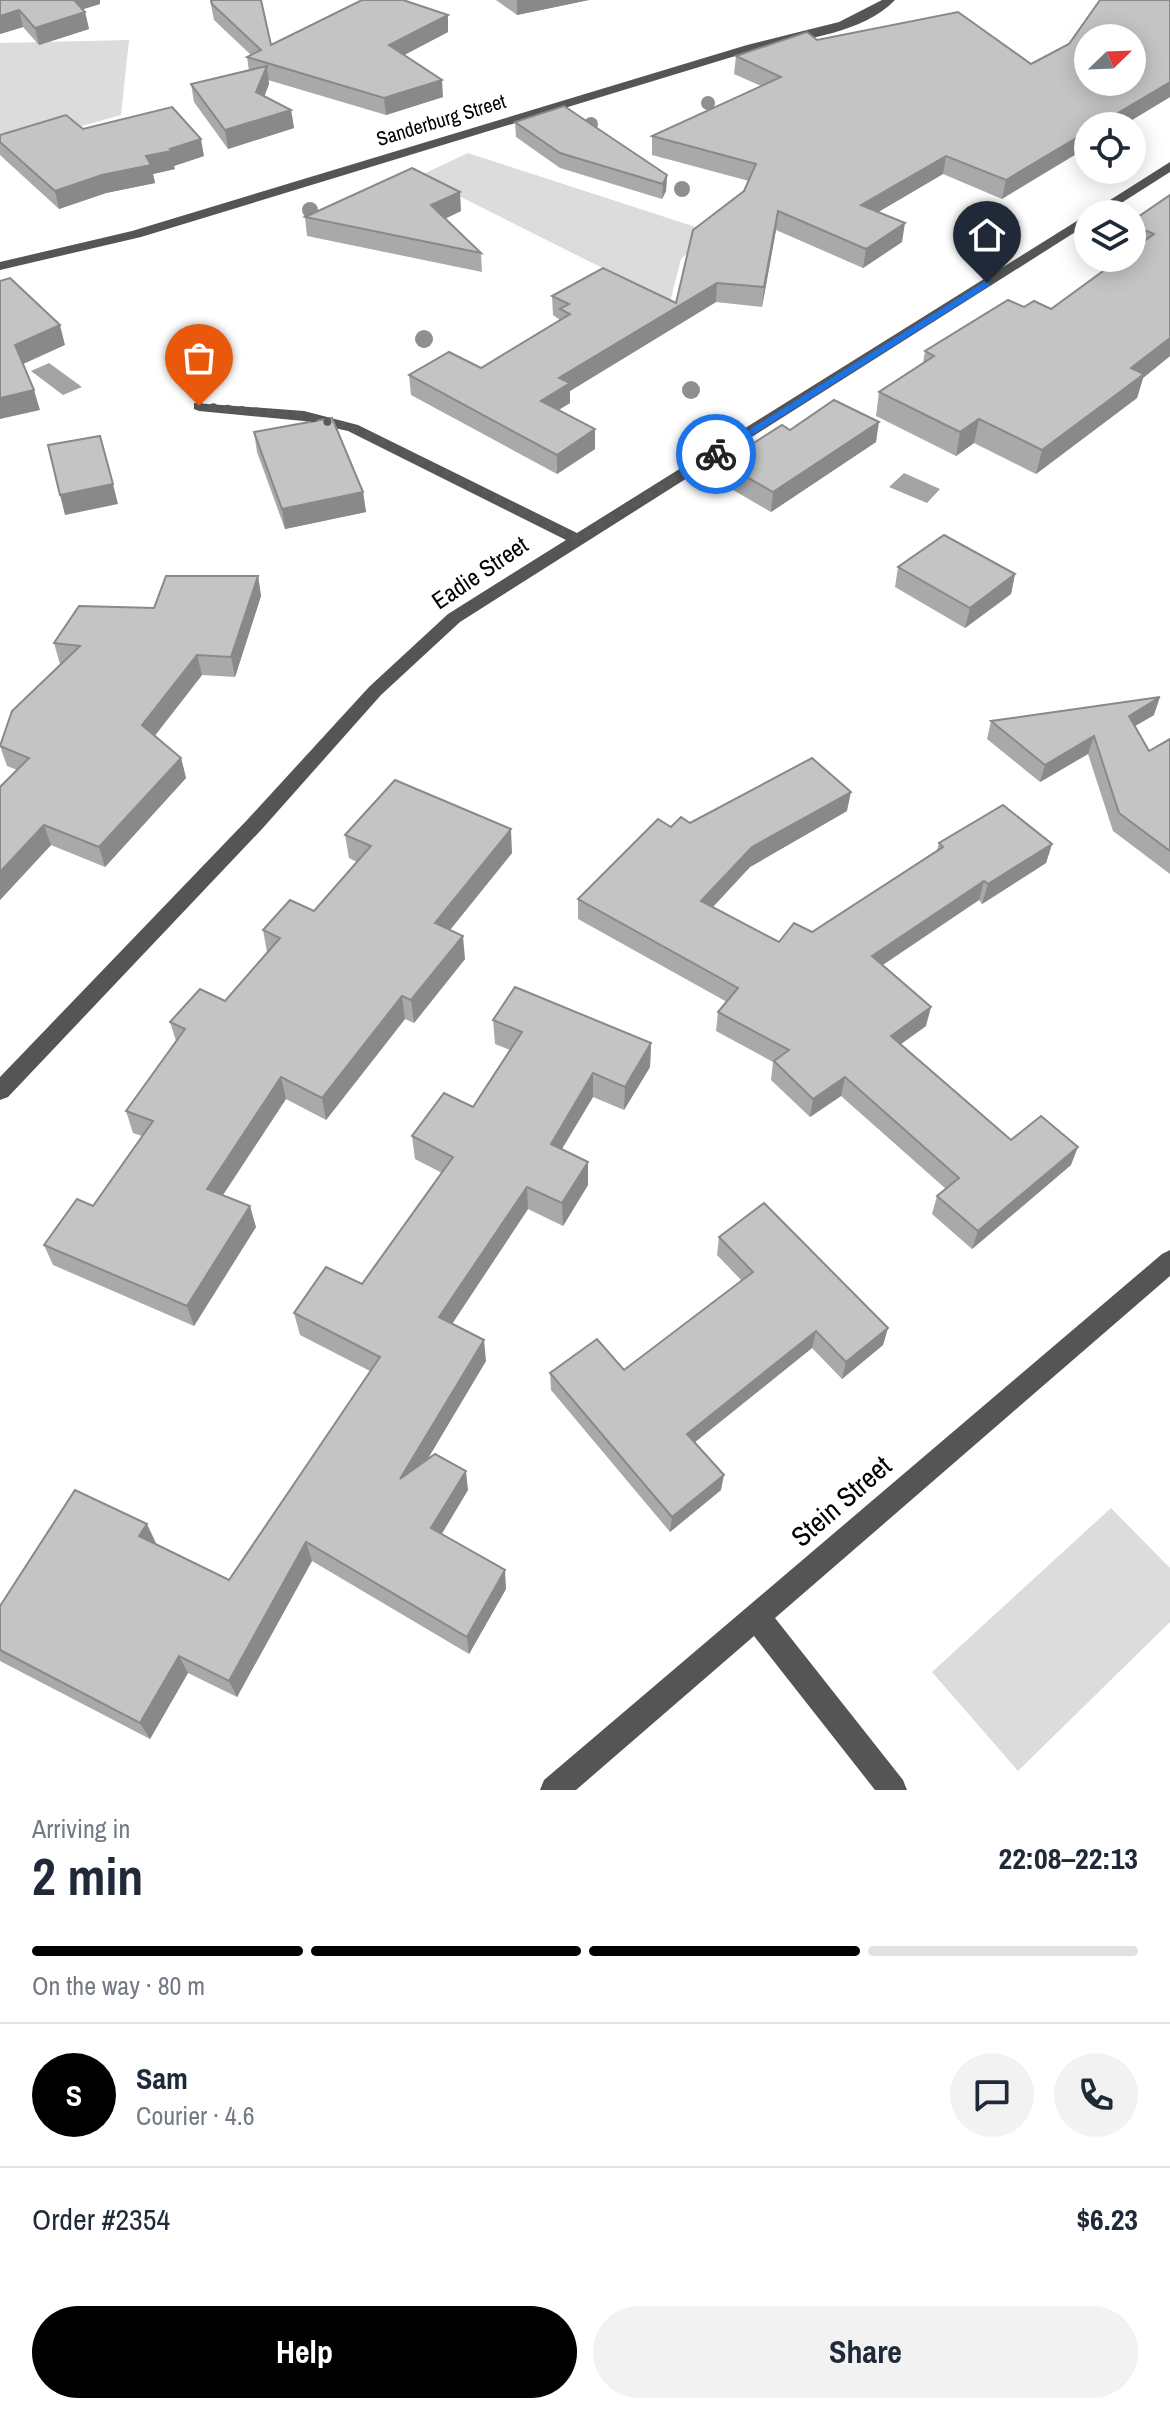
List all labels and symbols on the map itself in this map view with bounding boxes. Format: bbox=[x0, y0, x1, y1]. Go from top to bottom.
north arrow bbox=[1074, 24, 1146, 96]
street label: Sanderburg Street bbox=[373, 87, 509, 152]
pin bbox=[953, 201, 1021, 283]
pin bbox=[165, 324, 233, 406]
courier bbox=[676, 414, 756, 494]
street label: Eadie Street bbox=[425, 528, 534, 616]
street label: Stein Street bbox=[783, 1447, 899, 1555]

